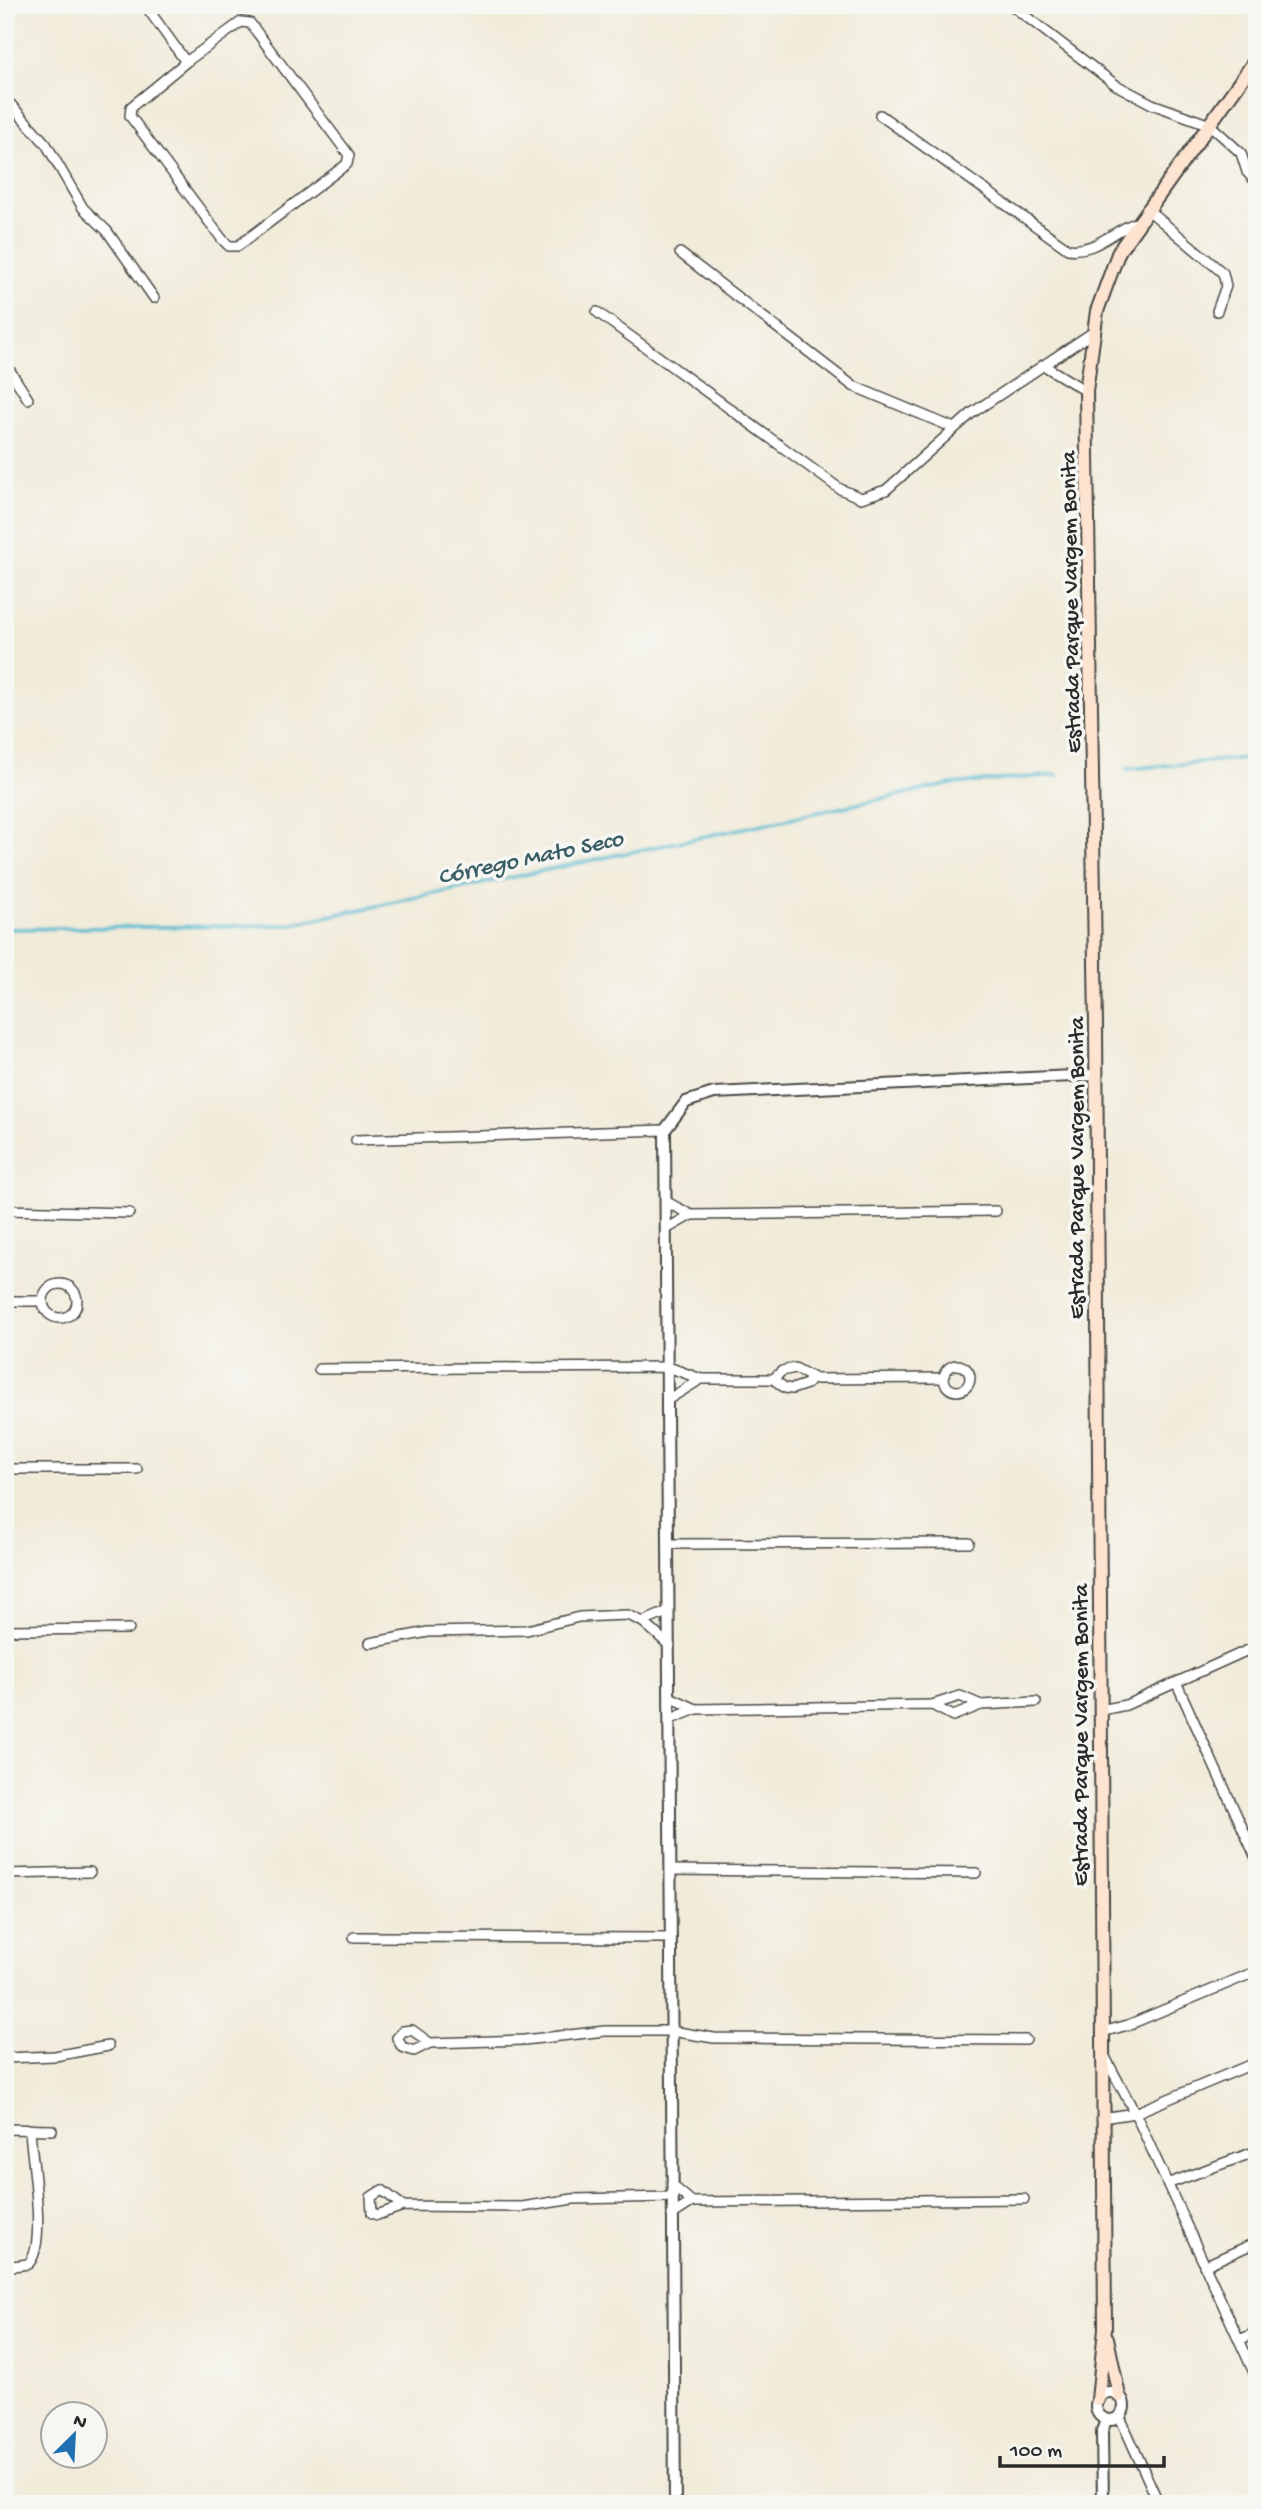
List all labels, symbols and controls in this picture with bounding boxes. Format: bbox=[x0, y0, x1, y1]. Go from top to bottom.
street label: Estrada Parque Vargem Bonita bbox=[1056, 449, 1089, 753]
water label: Córrego Mato Seco bbox=[435, 825, 628, 893]
street label: Estrada Parque Vargem Bonita bbox=[1065, 1016, 1092, 1319]
street label: Estrada Parque Vargem Bonita bbox=[1069, 1583, 1096, 1886]
north arrow bbox=[38, 2400, 108, 2470]
text: N bbox=[69, 2410, 90, 2436]
scale bar bbox=[1000, 2425, 1164, 2469]
text: 100 m bbox=[1009, 2440, 1062, 2465]

